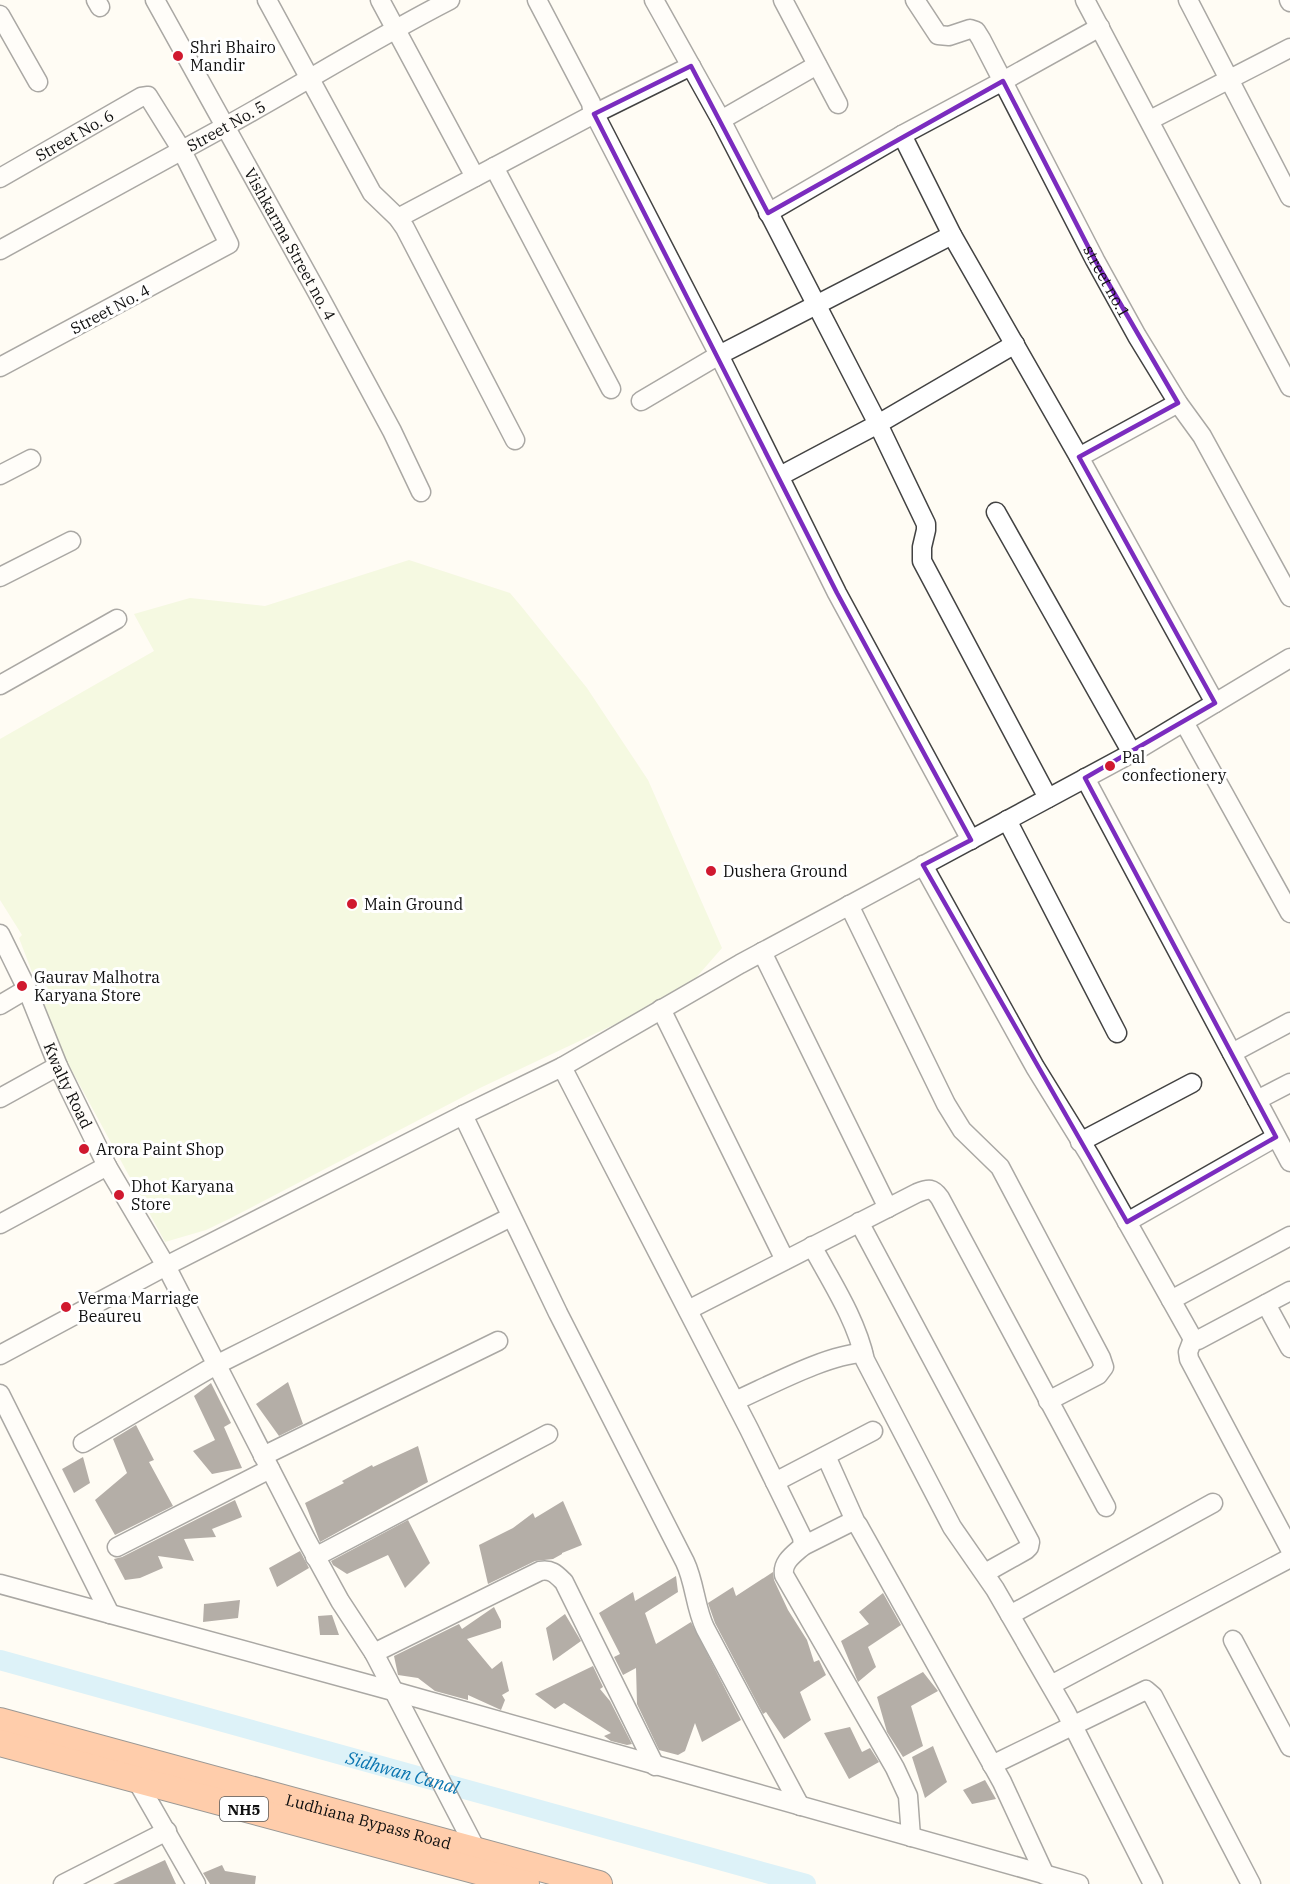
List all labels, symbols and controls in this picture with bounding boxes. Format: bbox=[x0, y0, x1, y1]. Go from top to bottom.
place label: Shri Bhairo Mandir bbox=[190, 37, 276, 75]
marker: Shri Bhairo Mandir bbox=[171, 49, 185, 63]
street label: Street No. 5 bbox=[183, 96, 269, 156]
street label: Street No. 6 bbox=[32, 105, 117, 166]
street label: Vishkarma Street no. 4 bbox=[240, 164, 340, 324]
street label: street no.1 bbox=[1079, 242, 1135, 321]
street label: Street No. 4 bbox=[67, 280, 153, 338]
place label: Pal confectionery bbox=[1122, 747, 1227, 785]
marker: Pal confectionery bbox=[1103, 759, 1117, 773]
place label: Dushera Ground bbox=[723, 861, 848, 881]
marker: Dushera Ground bbox=[704, 864, 718, 878]
place label: Main Ground bbox=[364, 894, 463, 914]
marker: Main Ground bbox=[345, 897, 359, 911]
place label: Gaurav Malhotra Karyana Store bbox=[34, 967, 160, 1005]
marker: Gaurav Malhotra Karyana Store bbox=[15, 979, 29, 993]
street label: Kwalty Road bbox=[39, 1039, 97, 1132]
place label: Arora Paint Shop bbox=[96, 1139, 224, 1159]
marker: Arora Paint Shop bbox=[77, 1142, 91, 1156]
place label: Dhot Karyana Store bbox=[131, 1176, 234, 1214]
marker: Dhot Karyana Store bbox=[112, 1188, 126, 1202]
place label: Verma Marriage Beaureu bbox=[78, 1288, 199, 1326]
marker: Verma Marriage Beaureu bbox=[59, 1300, 73, 1314]
water label: Sidhwan Canal bbox=[343, 1745, 463, 1799]
street label: Ludhiana Bypass Road bbox=[284, 1789, 454, 1853]
road number: NH5 bbox=[220, 1797, 268, 1821]

